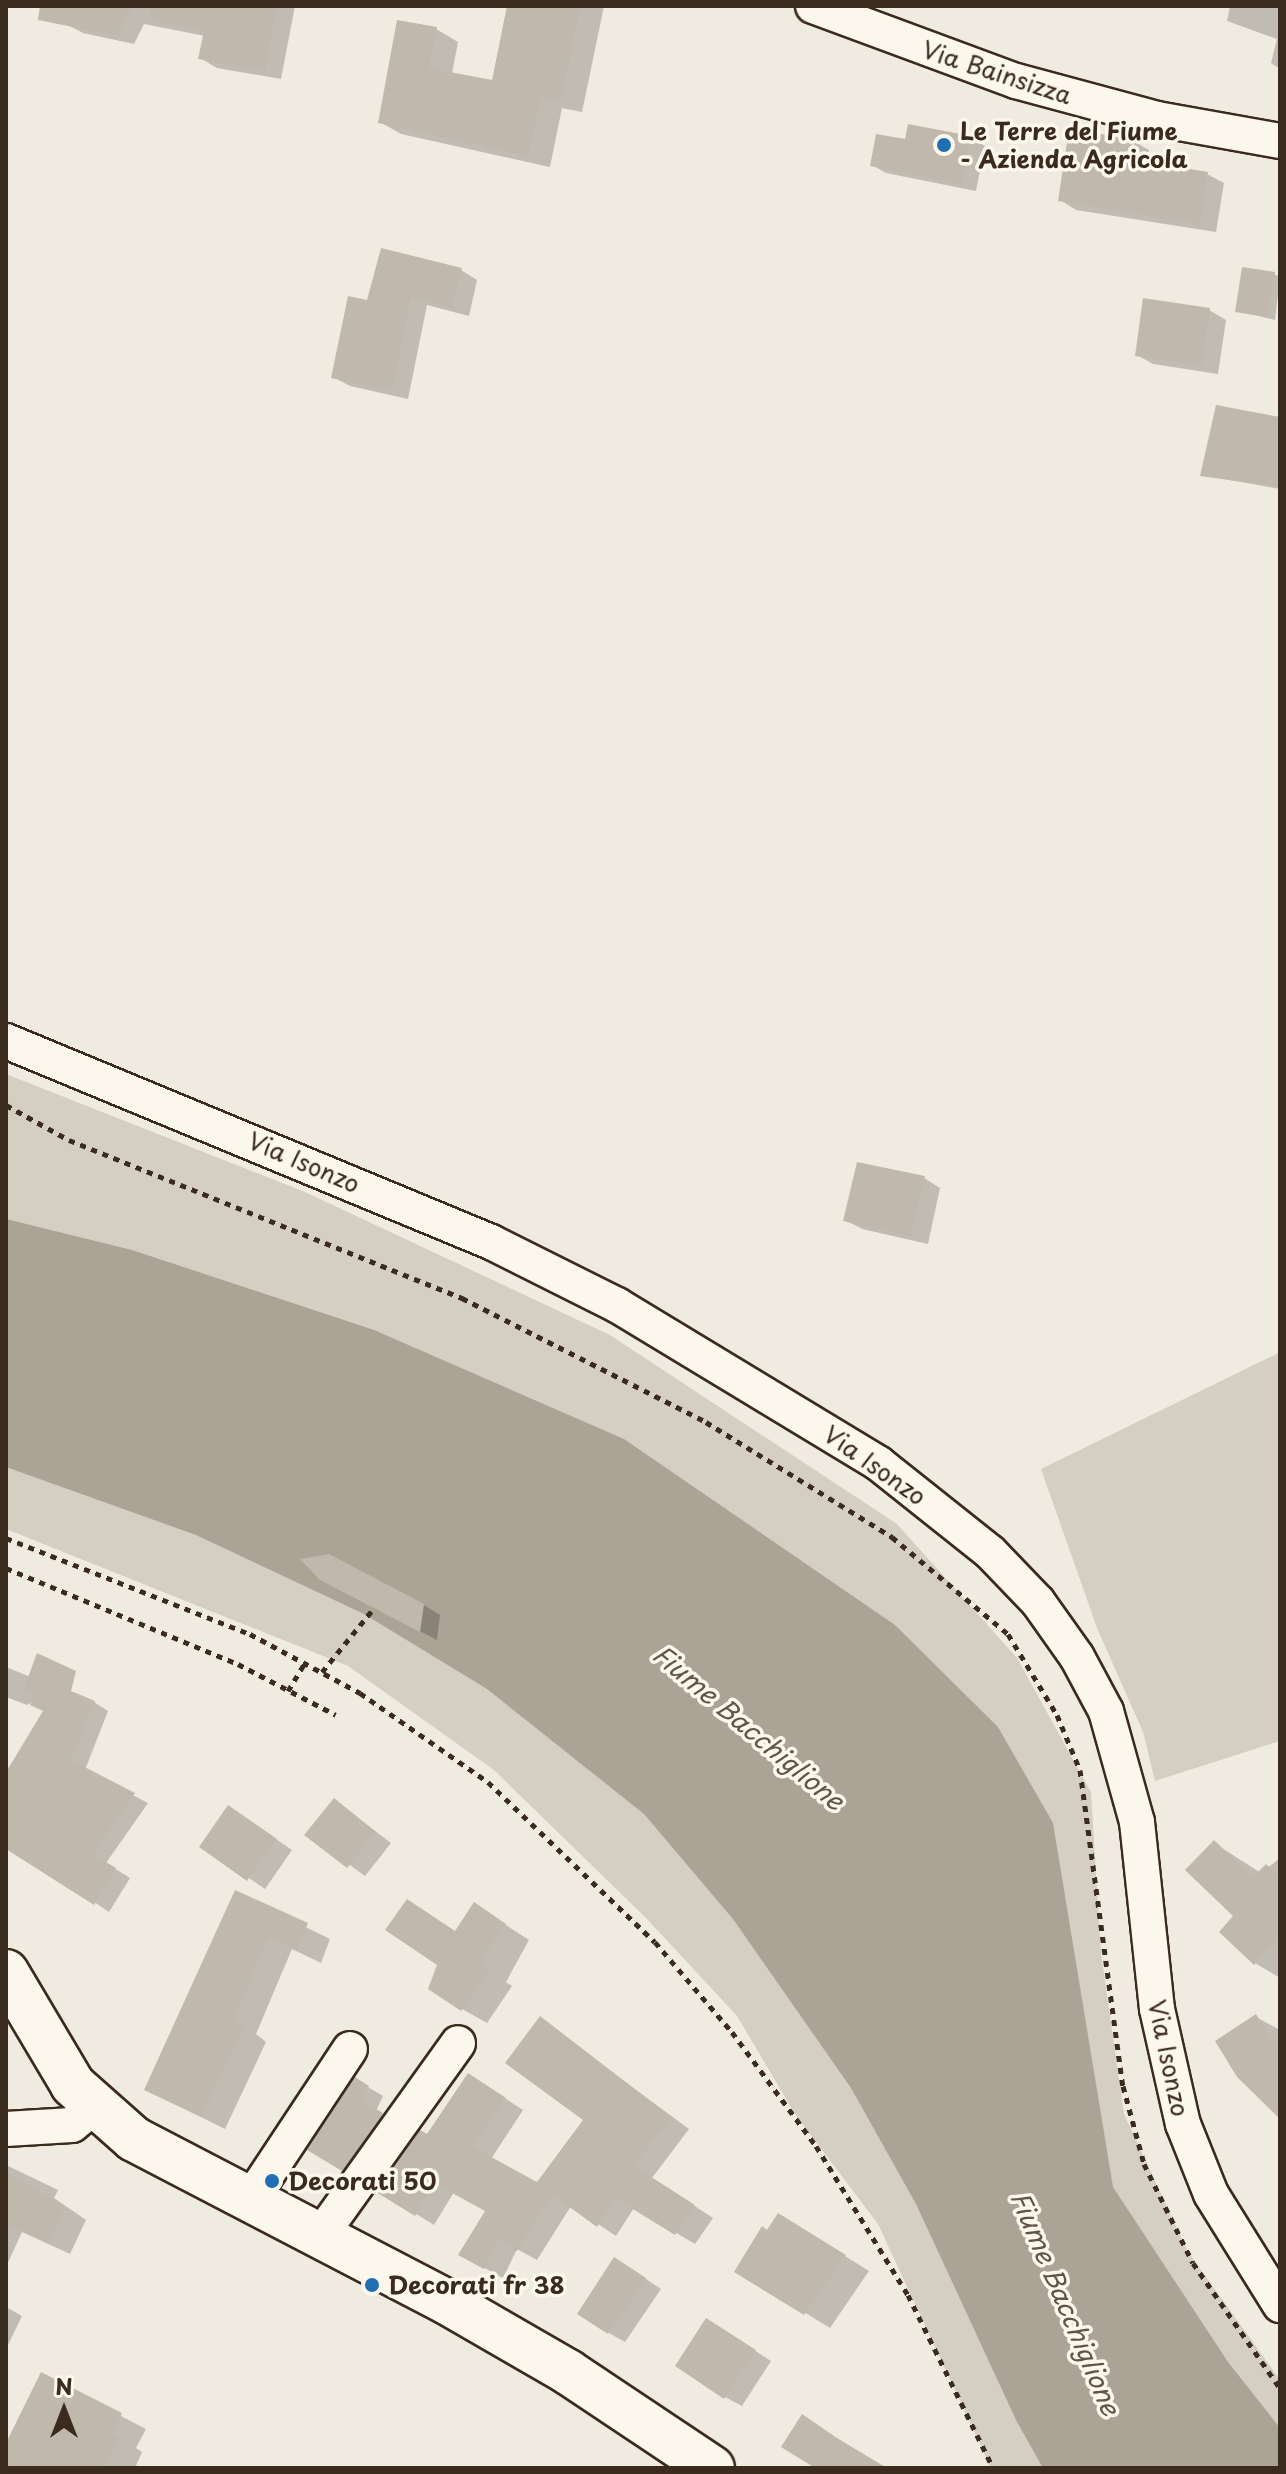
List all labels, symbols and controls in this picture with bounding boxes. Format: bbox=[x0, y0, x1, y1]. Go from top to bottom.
street label: Via Bainsizza bbox=[919, 34, 1075, 110]
place label: Le Terre del Fiume - Azienda Agricola bbox=[960, 117, 1187, 173]
marker: Le Terre del Fiume - Azienda Agricola bbox=[935, 136, 953, 154]
street label: Via Isonzo bbox=[245, 1126, 363, 1198]
street label: Via Isonzo bbox=[819, 1420, 931, 1510]
water label: Fiume Bacchiglione bbox=[647, 1638, 851, 1816]
street label: Via Isonzo bbox=[1143, 1998, 1195, 2118]
place label: Decorati 50 bbox=[288, 2167, 436, 2195]
marker: Decorati 50 bbox=[263, 2172, 281, 2190]
water label: Fiume Bacchiglione bbox=[1005, 2187, 1127, 2419]
place label: Decorati fr 38 bbox=[388, 2271, 565, 2299]
marker: Decorati fr 38 bbox=[363, 2276, 381, 2294]
text: N bbox=[55, 2369, 73, 2402]
north arrow bbox=[24, 2370, 104, 2450]

